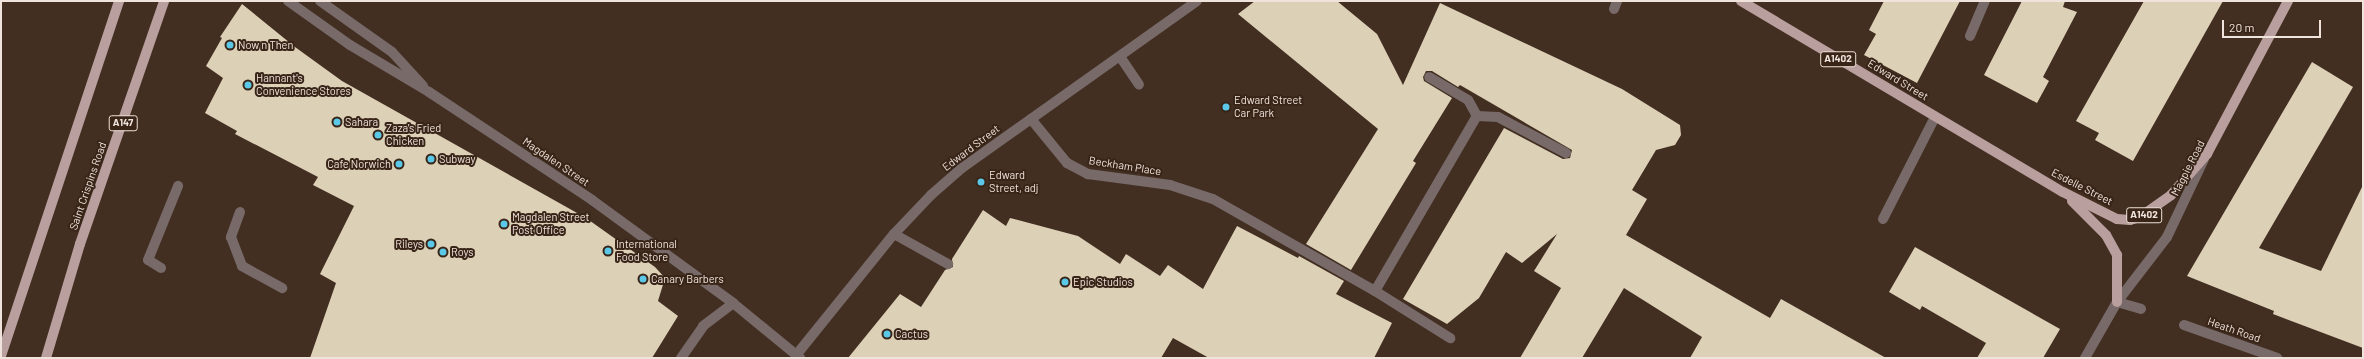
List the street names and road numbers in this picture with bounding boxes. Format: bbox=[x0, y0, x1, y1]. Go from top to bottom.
road number: A1402 bbox=[1820, 51, 1856, 67]
street label: Edward Street bbox=[1865, 57, 1931, 103]
road number: A147 bbox=[108, 115, 138, 131]
street label: Edward Street bbox=[940, 122, 1002, 174]
street label: Magdalen Street bbox=[520, 135, 592, 189]
street label: Magpie Road bbox=[2168, 138, 2208, 198]
street label: Saint Crispins Road bbox=[67, 140, 109, 232]
street label: Beckham Place bbox=[1088, 154, 1162, 178]
street label: Esdelle Street bbox=[2049, 166, 2115, 208]
road number: A1402 bbox=[2126, 207, 2162, 223]
street label: Heath Road bbox=[2206, 315, 2262, 345]

